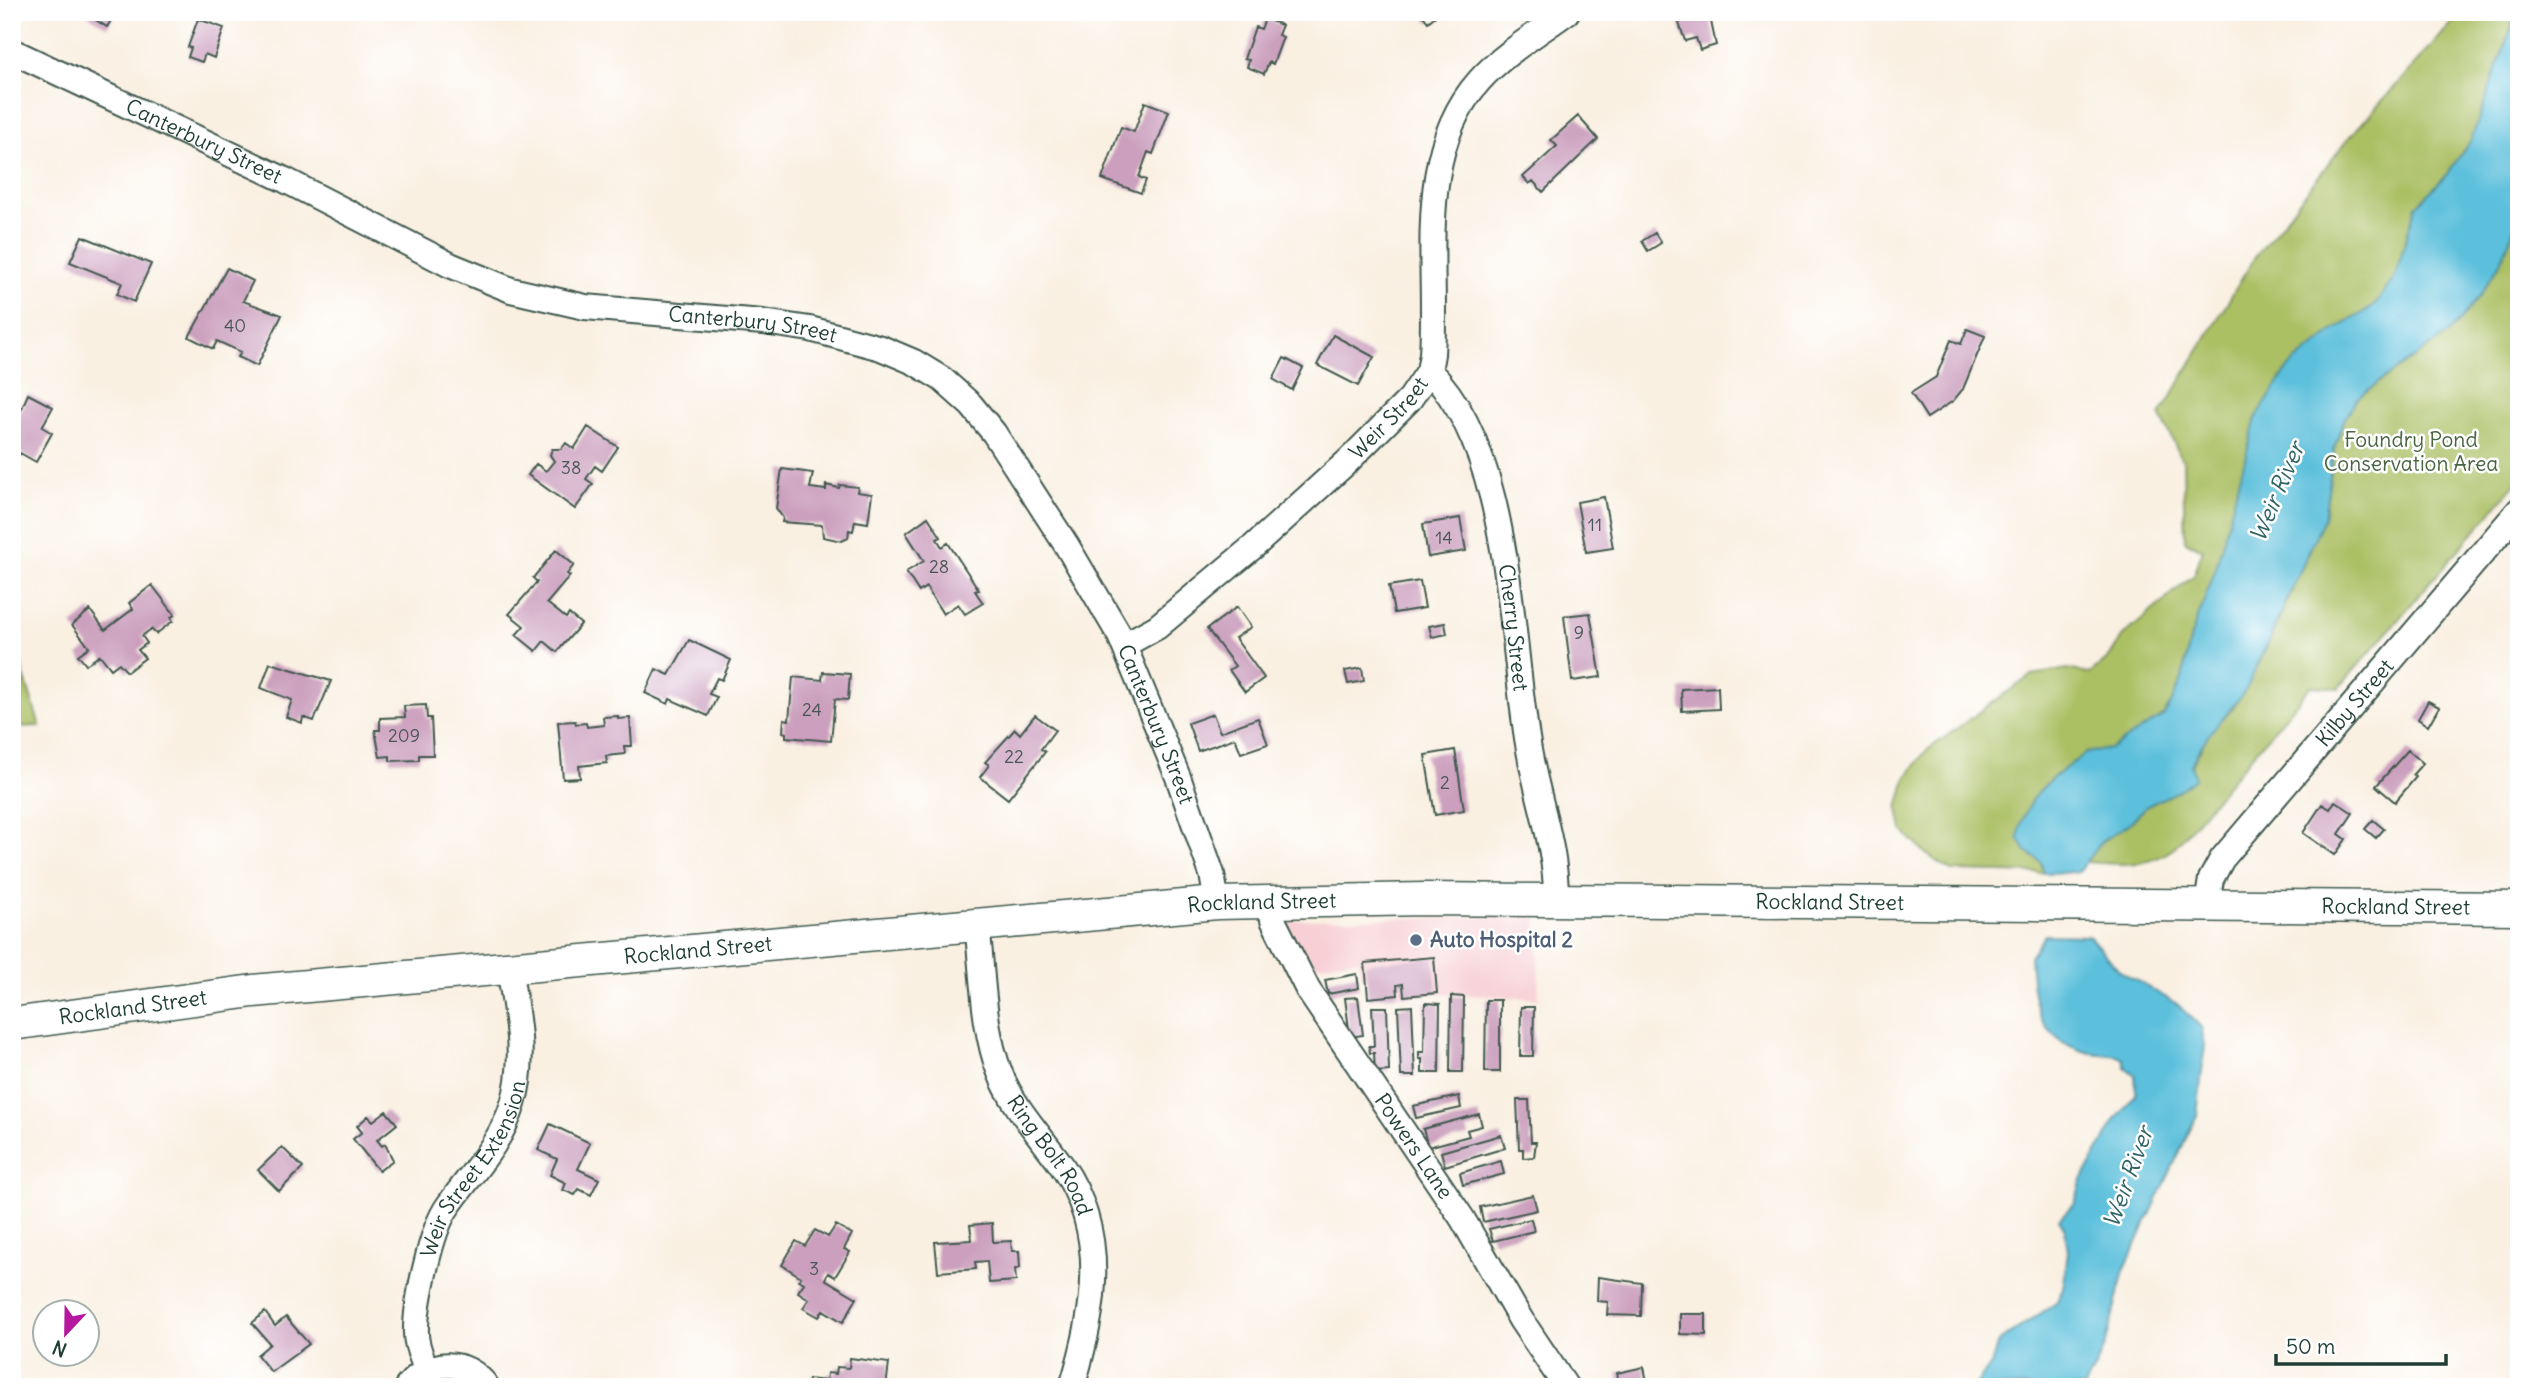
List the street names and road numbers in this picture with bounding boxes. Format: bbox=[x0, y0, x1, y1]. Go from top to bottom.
street label: Canterbury Street bbox=[121, 93, 286, 190]
street label: Canterbury Street bbox=[667, 300, 840, 349]
street label: Weir Street bbox=[1343, 372, 1434, 465]
street label: Cherry Street bbox=[1493, 562, 1535, 692]
street label: Canterbury Street bbox=[1112, 640, 1200, 807]
street label: Kilby Street bbox=[2309, 653, 2399, 752]
street label: Rockland Street bbox=[1186, 887, 1336, 919]
street label: Rockland Street bbox=[1755, 888, 1904, 916]
street label: Rockland Street bbox=[2321, 892, 2470, 921]
street label: Rockland Street bbox=[623, 930, 773, 970]
street label: Rockland Street bbox=[57, 983, 208, 1030]
street label: Weir Street Extension bbox=[414, 1078, 531, 1260]
street label: Powers Lane bbox=[1369, 1088, 1459, 1204]
street label: Ring Bolt Road bbox=[1001, 1090, 1099, 1219]

